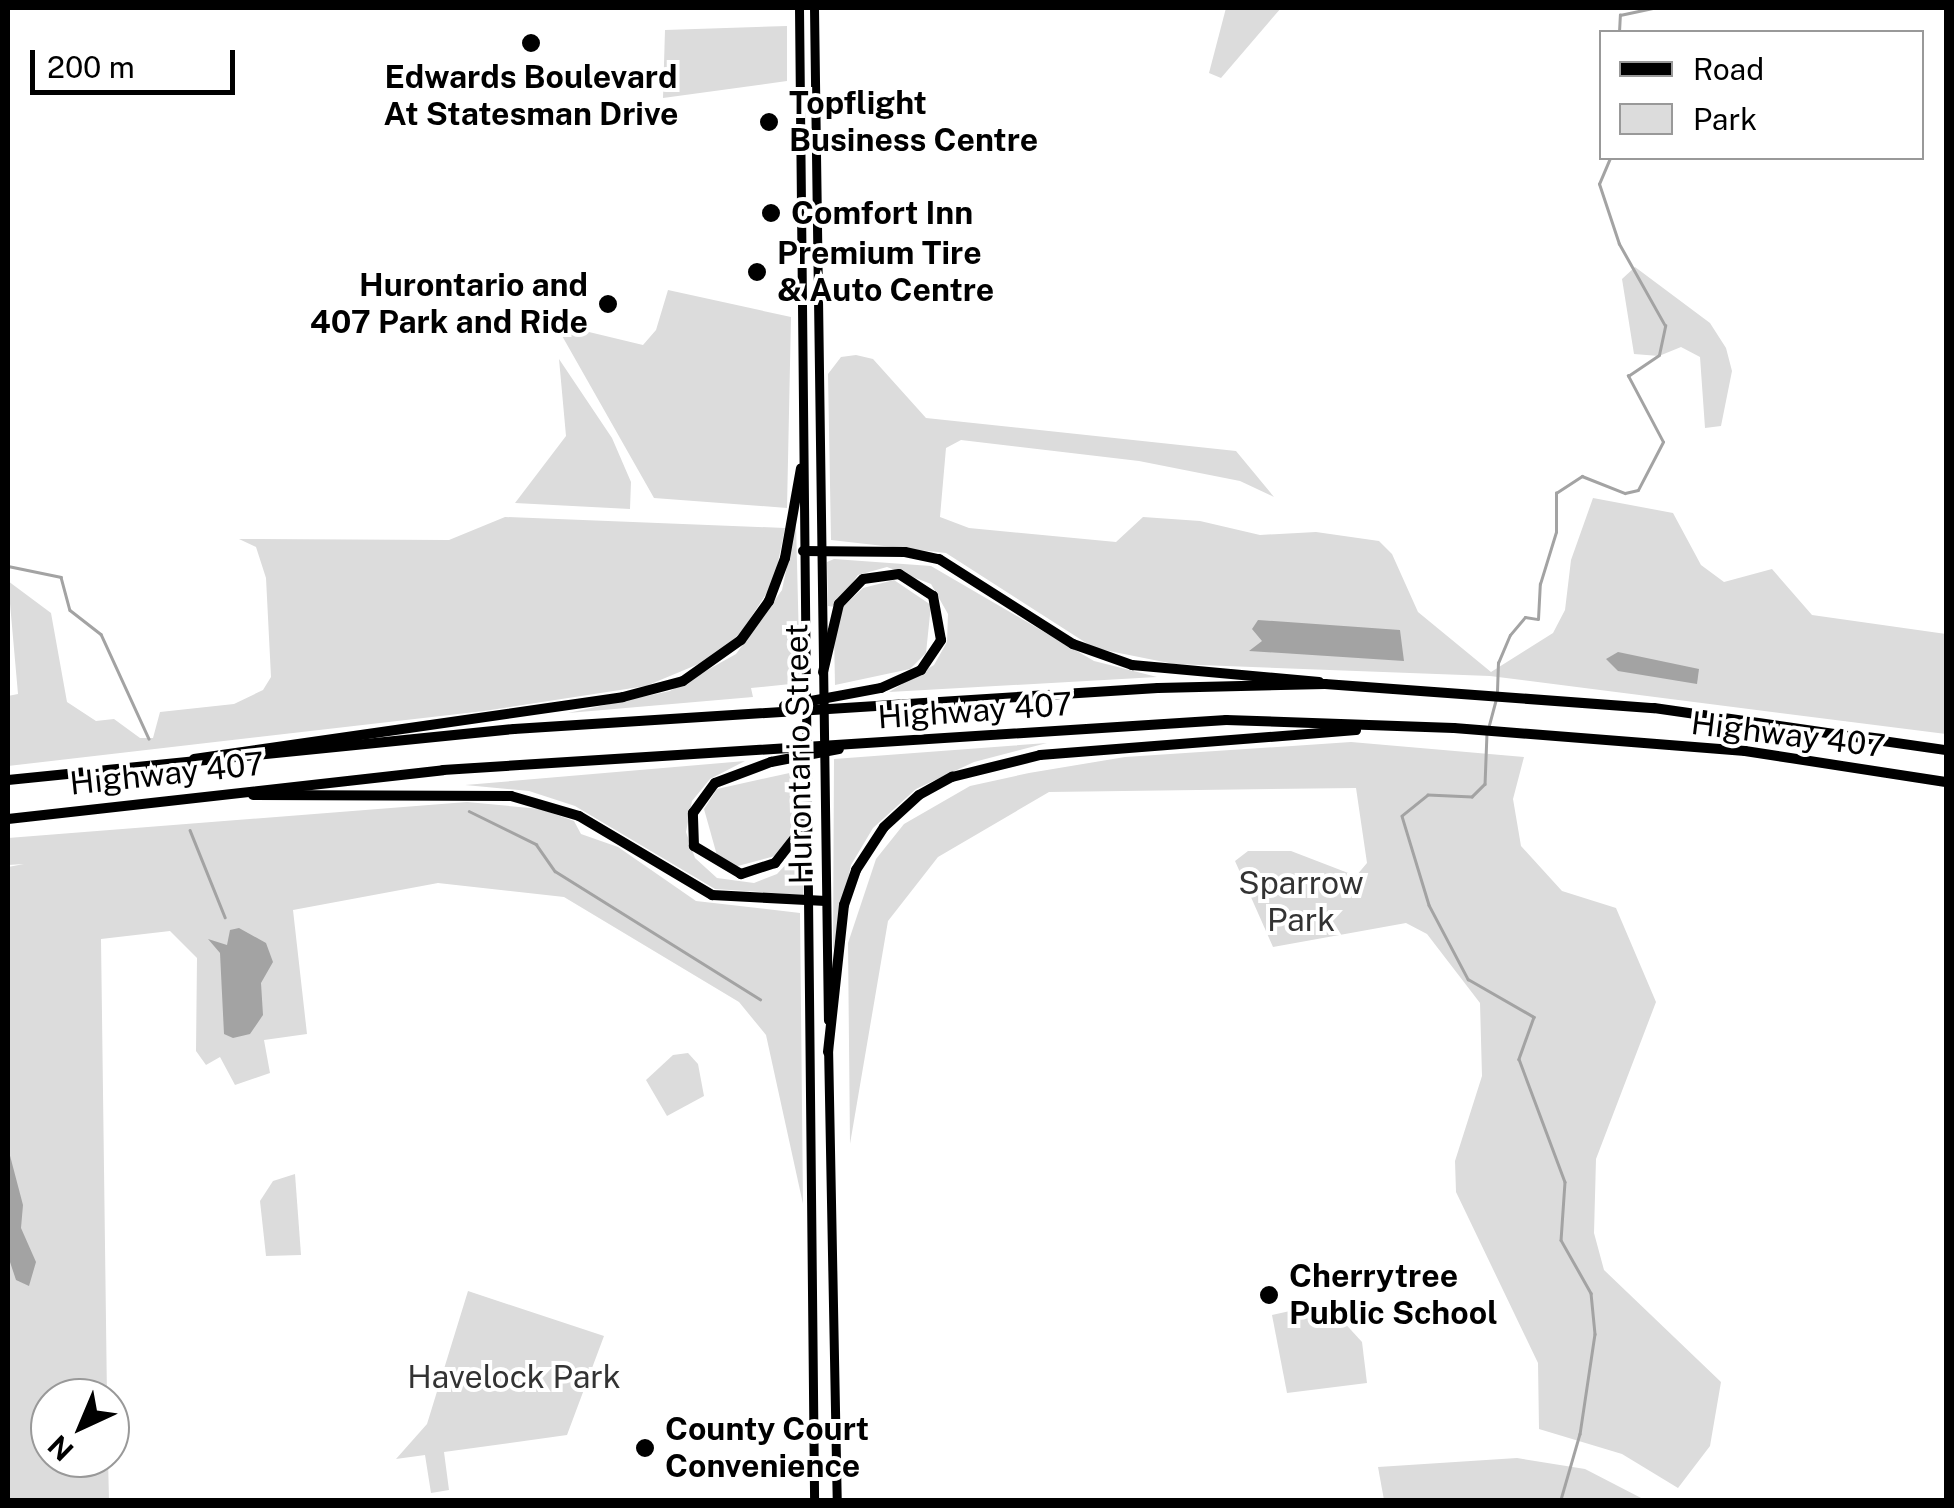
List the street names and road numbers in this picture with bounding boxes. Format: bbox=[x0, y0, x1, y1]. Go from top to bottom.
street label: Hurontario Street bbox=[778, 623, 820, 885]
street label: Highway 407 bbox=[876, 685, 1074, 737]
street label: Highway 407 bbox=[1689, 704, 1887, 766]
street label: Highway 407 bbox=[68, 745, 266, 803]

